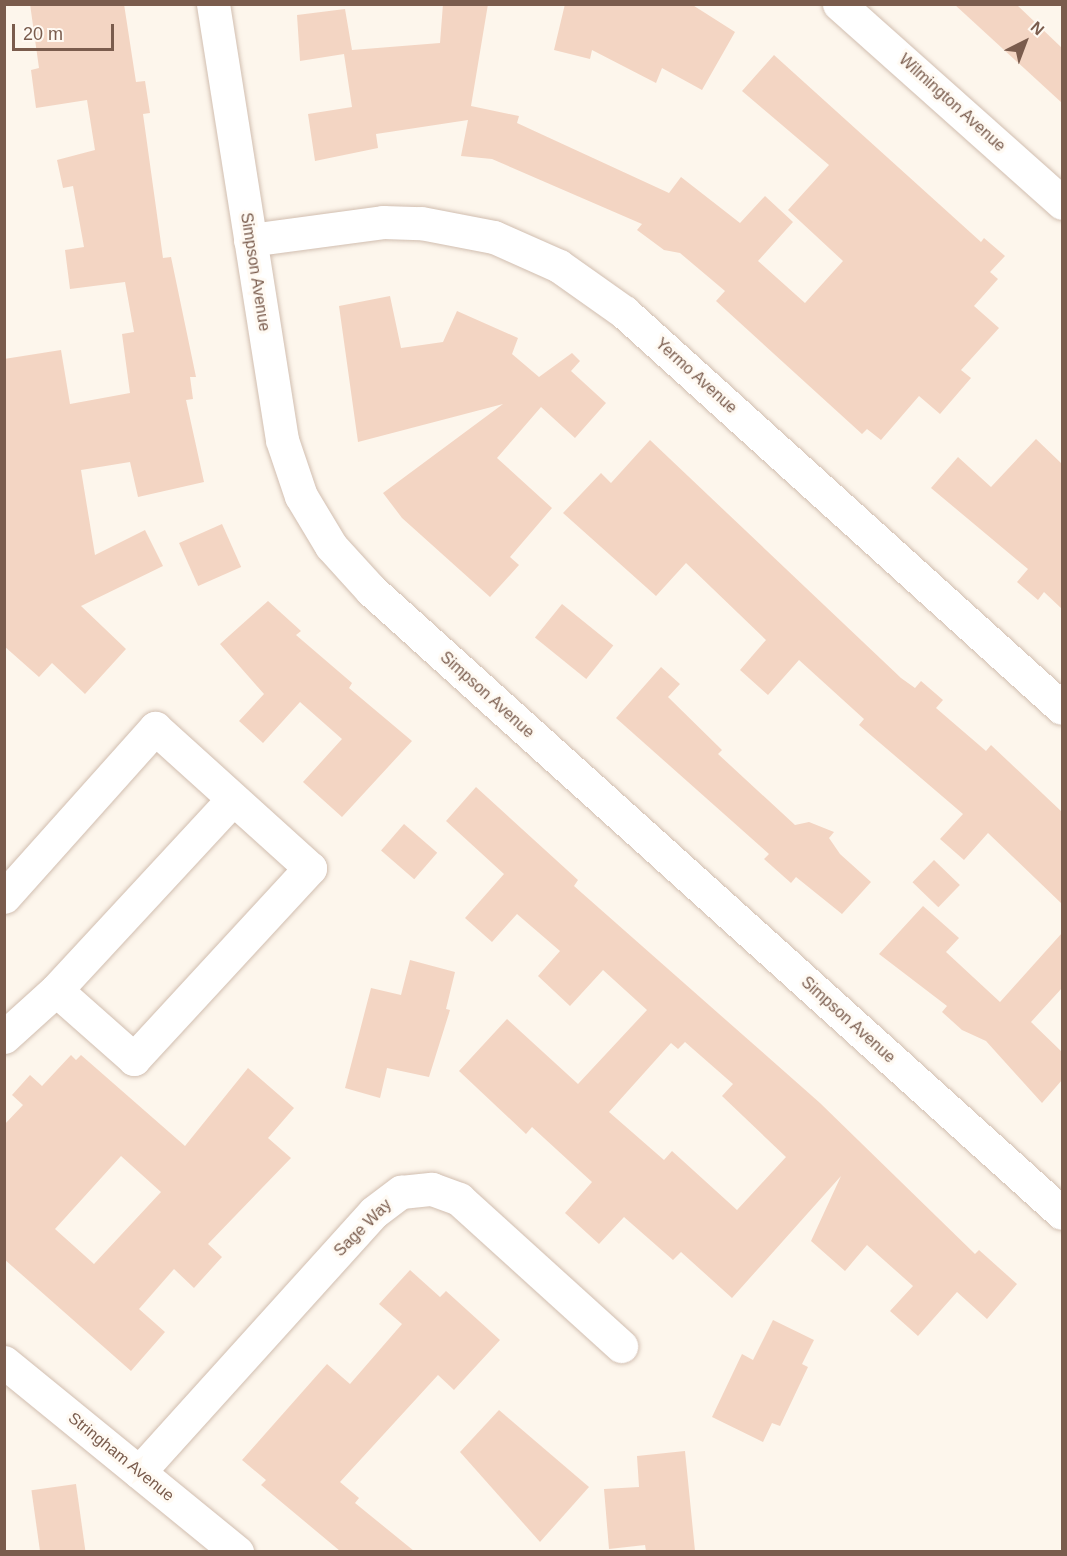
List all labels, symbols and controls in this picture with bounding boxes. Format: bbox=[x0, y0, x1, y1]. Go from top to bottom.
scale bar bbox=[15, 12, 117, 50]
north arrow bbox=[995, 12, 1055, 72]
text: N bbox=[1027, 18, 1047, 38]
text: 20 m bbox=[23, 24, 63, 44]
street label: Wilmington Avenue bbox=[894, 50, 1010, 156]
street label: Simpson Avenue bbox=[236, 211, 274, 333]
street label: Yermo Avenue bbox=[651, 334, 741, 418]
street label: Simpson Avenue bbox=[436, 647, 538, 743]
street label: Simpson Avenue bbox=[797, 972, 899, 1068]
street label: Sage Way bbox=[330, 1195, 396, 1261]
street label: Stringham Avenue bbox=[64, 1408, 178, 1506]

